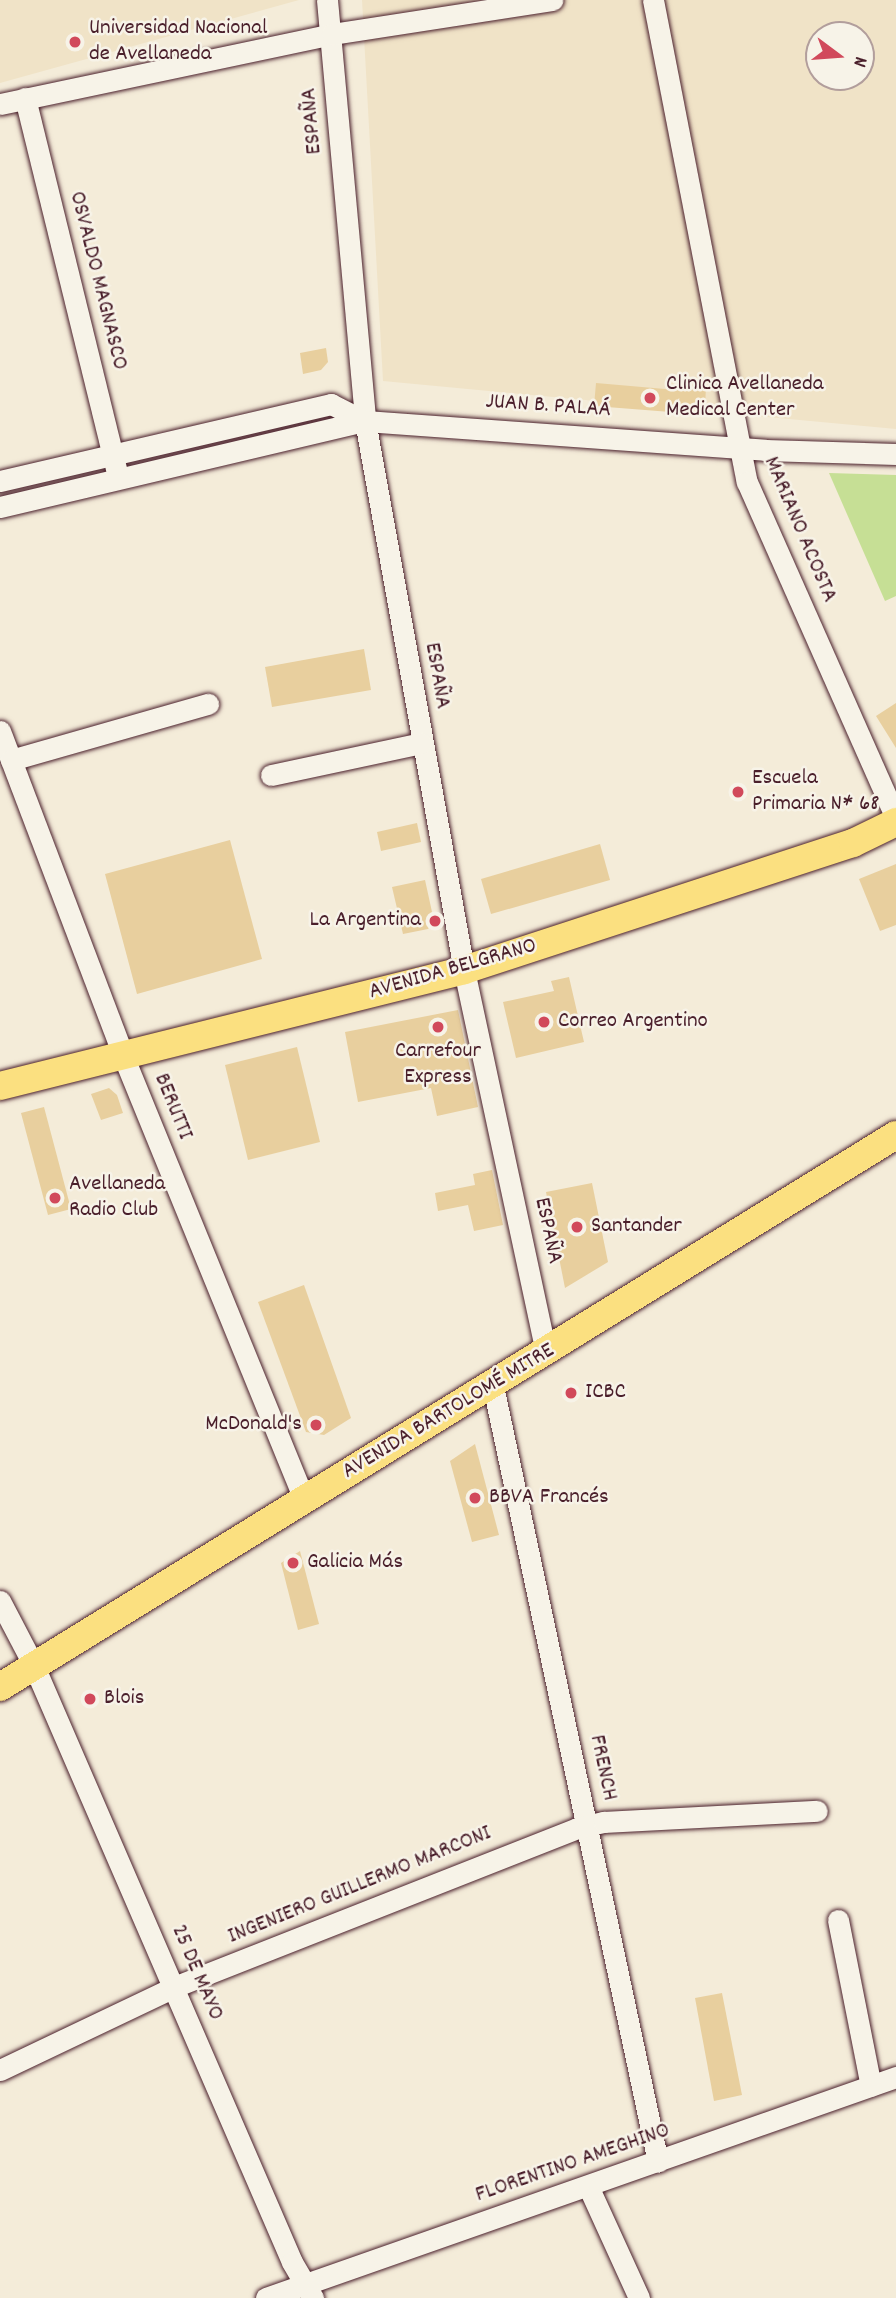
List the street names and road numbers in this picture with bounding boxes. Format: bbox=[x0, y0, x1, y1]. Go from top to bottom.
street label: ESPAÑA bbox=[296, 87, 330, 155]
street label: OSVALDO MAGNASCO bbox=[61, 189, 133, 373]
street label: JUAN B. PALAÁ bbox=[484, 389, 612, 425]
street label: MARIANO ACOSTA bbox=[756, 453, 842, 607]
street label: ESPAÑA bbox=[417, 641, 455, 711]
street label: AVENIDA BELGRANO bbox=[366, 933, 540, 1007]
street label: BERUTTI bbox=[146, 1070, 198, 1144]
street label: ESPAÑA bbox=[527, 1195, 567, 1267]
street label: AVENIDA BARTOLOMÉ MITRE bbox=[338, 1338, 560, 1486]
street label: FRENCH bbox=[582, 1733, 622, 1803]
street label: INGENIERO GUILLERMO MARCONI bbox=[224, 1820, 496, 1952]
street label: 25 DE MAYO bbox=[164, 1921, 228, 2025]
street label: FLORENTINO AMEGHINO bbox=[472, 2118, 674, 2210]

